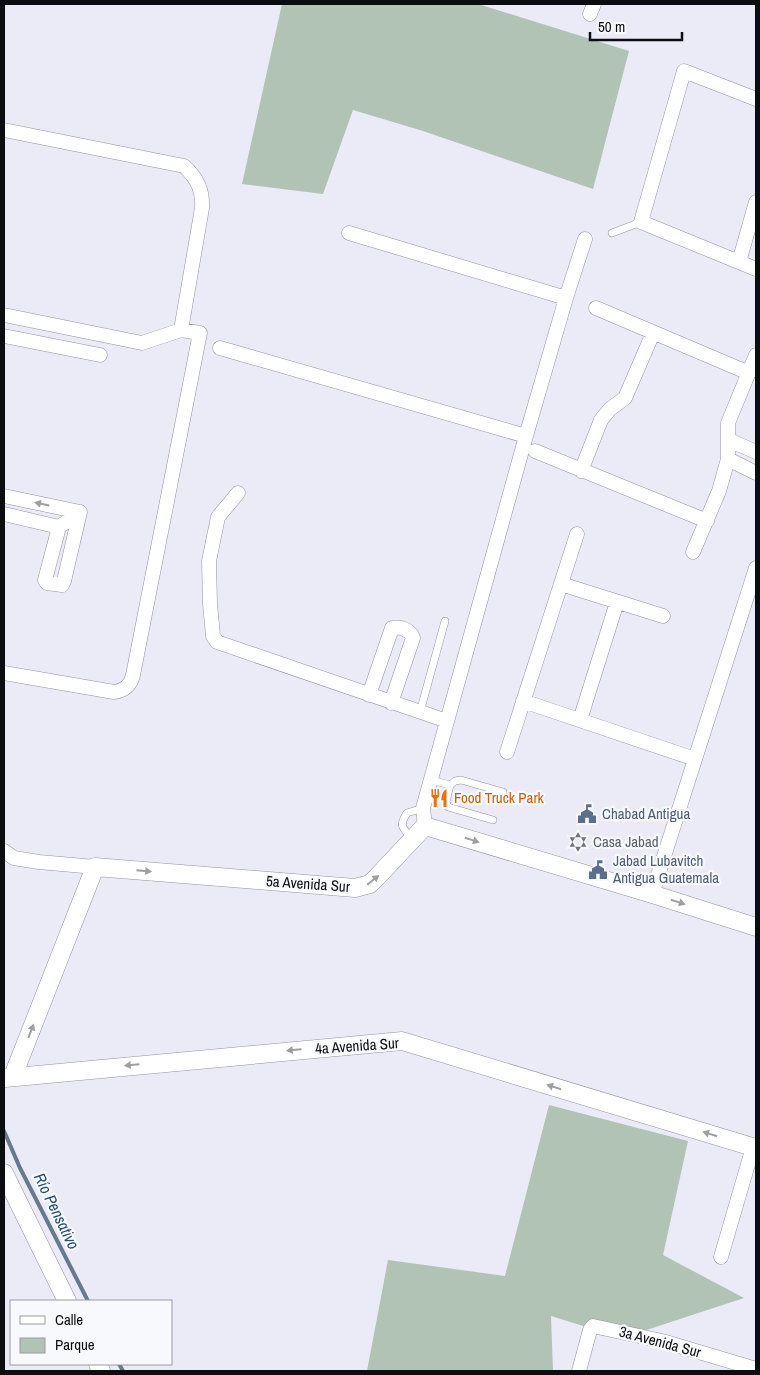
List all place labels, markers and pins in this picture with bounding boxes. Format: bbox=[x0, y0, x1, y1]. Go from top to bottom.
restaurant icon: Food Truck Park bbox=[428, 787, 450, 809]
place label: Food Truck Park bbox=[454, 787, 545, 808]
public building icon: Chabad Antigua bbox=[576, 803, 598, 825]
place label: Chabad Antigua bbox=[602, 803, 690, 824]
synagogue icon: Casa Jabad bbox=[567, 831, 589, 853]
place label: Casa Jabad bbox=[593, 831, 659, 852]
place label: Jabad Lubavitch Antigua Guatemala bbox=[612, 850, 719, 888]
public building icon: Jabad Lubavitch Antigua Guatemala bbox=[587, 859, 609, 881]

